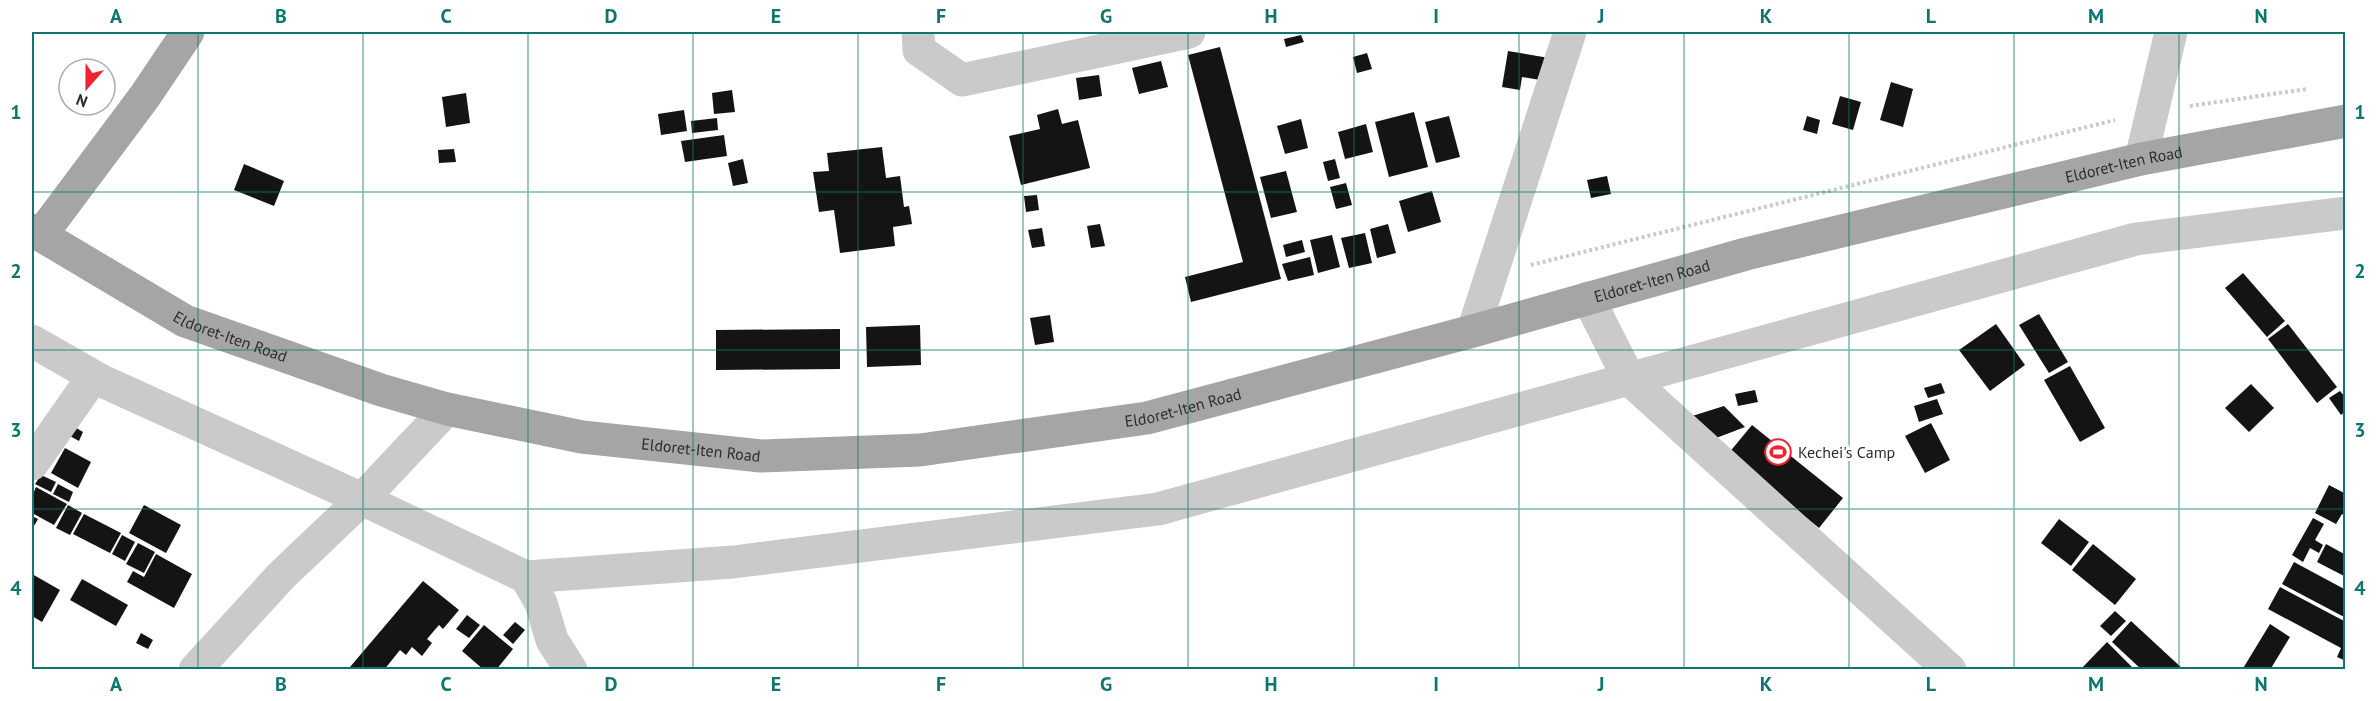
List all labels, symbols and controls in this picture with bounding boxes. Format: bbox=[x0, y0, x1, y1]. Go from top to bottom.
text: A bbox=[110, 3, 123, 29]
text: B bbox=[275, 3, 287, 29]
text: C bbox=[440, 3, 452, 29]
text: D bbox=[605, 3, 618, 29]
text: E bbox=[771, 3, 781, 29]
text: F bbox=[936, 3, 946, 29]
text: G bbox=[1100, 3, 1112, 29]
text: H bbox=[1264, 3, 1278, 29]
text: I bbox=[1433, 3, 1439, 29]
text: J bbox=[1597, 3, 1604, 29]
text: K bbox=[1760, 3, 1773, 29]
text: L bbox=[1926, 3, 1937, 29]
text: M bbox=[2088, 3, 2104, 29]
text: N bbox=[2254, 3, 2268, 29]
north arrow bbox=[57, 57, 117, 117]
text: N bbox=[73, 90, 90, 112]
text: 1 bbox=[10, 99, 22, 125]
text: 1 bbox=[2354, 99, 2366, 125]
street label: Eldoret-Iten Road bbox=[2063, 142, 2184, 187]
street label: Eldoret-Iten Road bbox=[1592, 255, 1712, 306]
text: 2 bbox=[10, 258, 22, 284]
text: 2 bbox=[2354, 258, 2366, 284]
street label: Eldoret-Iten Road bbox=[170, 306, 290, 366]
street label: Eldoret-Iten Road bbox=[1123, 383, 1243, 431]
text: 3 bbox=[10, 417, 22, 443]
text: 3 bbox=[2354, 417, 2366, 443]
street label: Eldoret-Iten Road bbox=[640, 433, 762, 466]
sports icon: Kechei's Camp bbox=[1763, 437, 1793, 467]
place label: Kechei's Camp bbox=[1798, 442, 1895, 462]
text: 4 bbox=[10, 575, 22, 601]
text: 4 bbox=[2354, 575, 2366, 601]
text: A bbox=[110, 671, 123, 697]
text: B bbox=[275, 671, 287, 697]
text: C bbox=[440, 671, 452, 697]
text: D bbox=[605, 671, 618, 697]
text: E bbox=[771, 671, 781, 697]
text: F bbox=[936, 671, 946, 697]
text: G bbox=[1100, 671, 1112, 697]
text: H bbox=[1264, 671, 1278, 697]
text: I bbox=[1433, 671, 1439, 697]
text: J bbox=[1597, 671, 1604, 697]
text: K bbox=[1760, 671, 1773, 697]
text: L bbox=[1926, 671, 1937, 697]
text: M bbox=[2088, 671, 2104, 697]
text: N bbox=[2254, 671, 2268, 697]

